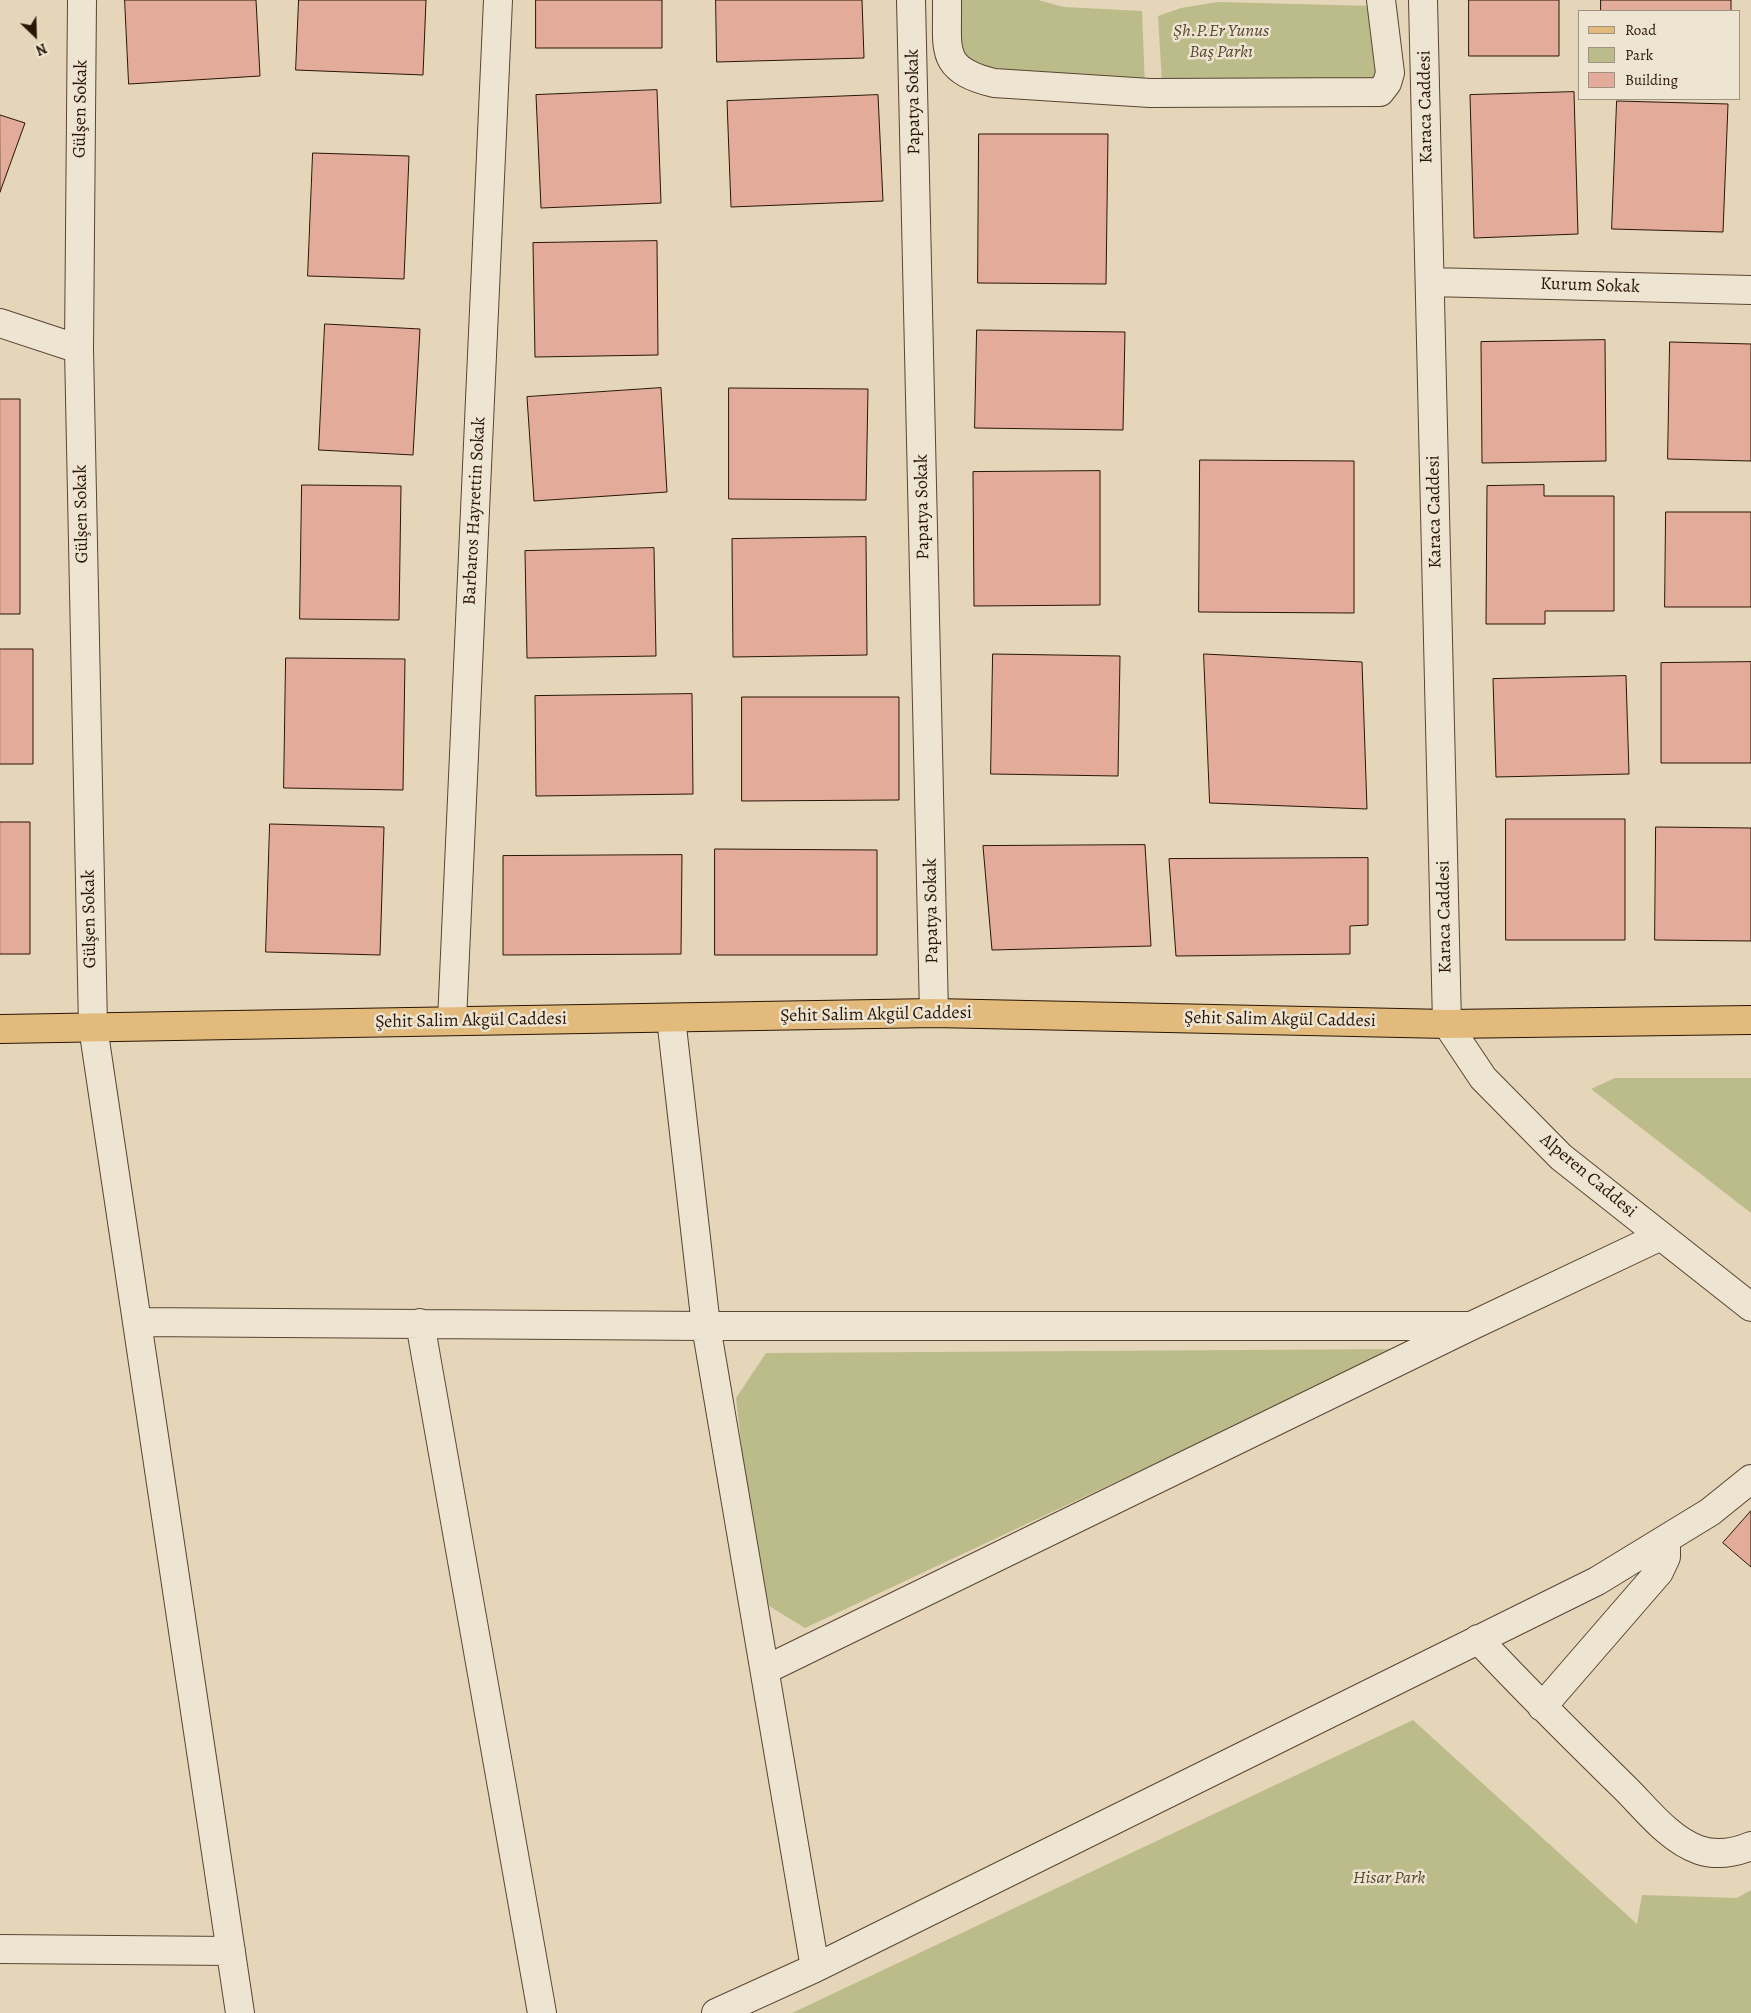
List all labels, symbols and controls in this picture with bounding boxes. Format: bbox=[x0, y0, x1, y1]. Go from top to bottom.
north arrow bbox=[10, 10, 60, 60]
legend bbox=[1578, 10, 1741, 100]
text: Road bbox=[1625, 20, 1656, 40]
park label: Şh.P.Er Yunus Baş Parkı bbox=[1173, 21, 1269, 64]
text: N bbox=[33, 38, 50, 60]
text: Park bbox=[1625, 45, 1653, 65]
street label: Papatya Sokak bbox=[902, 49, 926, 155]
street label: Karaca Caddesi bbox=[1414, 50, 1438, 164]
street label: Gülşen Sokak bbox=[69, 60, 93, 158]
text: Building bbox=[1625, 70, 1678, 90]
street label: Kurum Sokak bbox=[1540, 273, 1640, 299]
street label: Barbaros Hayrettin Sokak bbox=[459, 416, 491, 606]
street label: Papatya Sokak bbox=[911, 454, 935, 560]
street label: Karaca Caddesi bbox=[1423, 455, 1447, 569]
street label: Gülşen Sokak bbox=[70, 465, 94, 563]
street label: Papatya Sokak bbox=[920, 858, 944, 964]
street label: Karaca Caddesi bbox=[1433, 860, 1457, 974]
street label: Gülşen Sokak bbox=[78, 870, 102, 968]
street label: Şehit Salim Akgül Caddesi bbox=[780, 1003, 972, 1027]
street label: Şehit Salim Akgül Caddesi bbox=[1184, 1008, 1376, 1032]
street label: Şehit Salim Akgül Caddesi bbox=[375, 1009, 567, 1033]
street label: Alperen Caddesi bbox=[1535, 1129, 1641, 1223]
park label: Hisar Park bbox=[1353, 1868, 1425, 1890]

